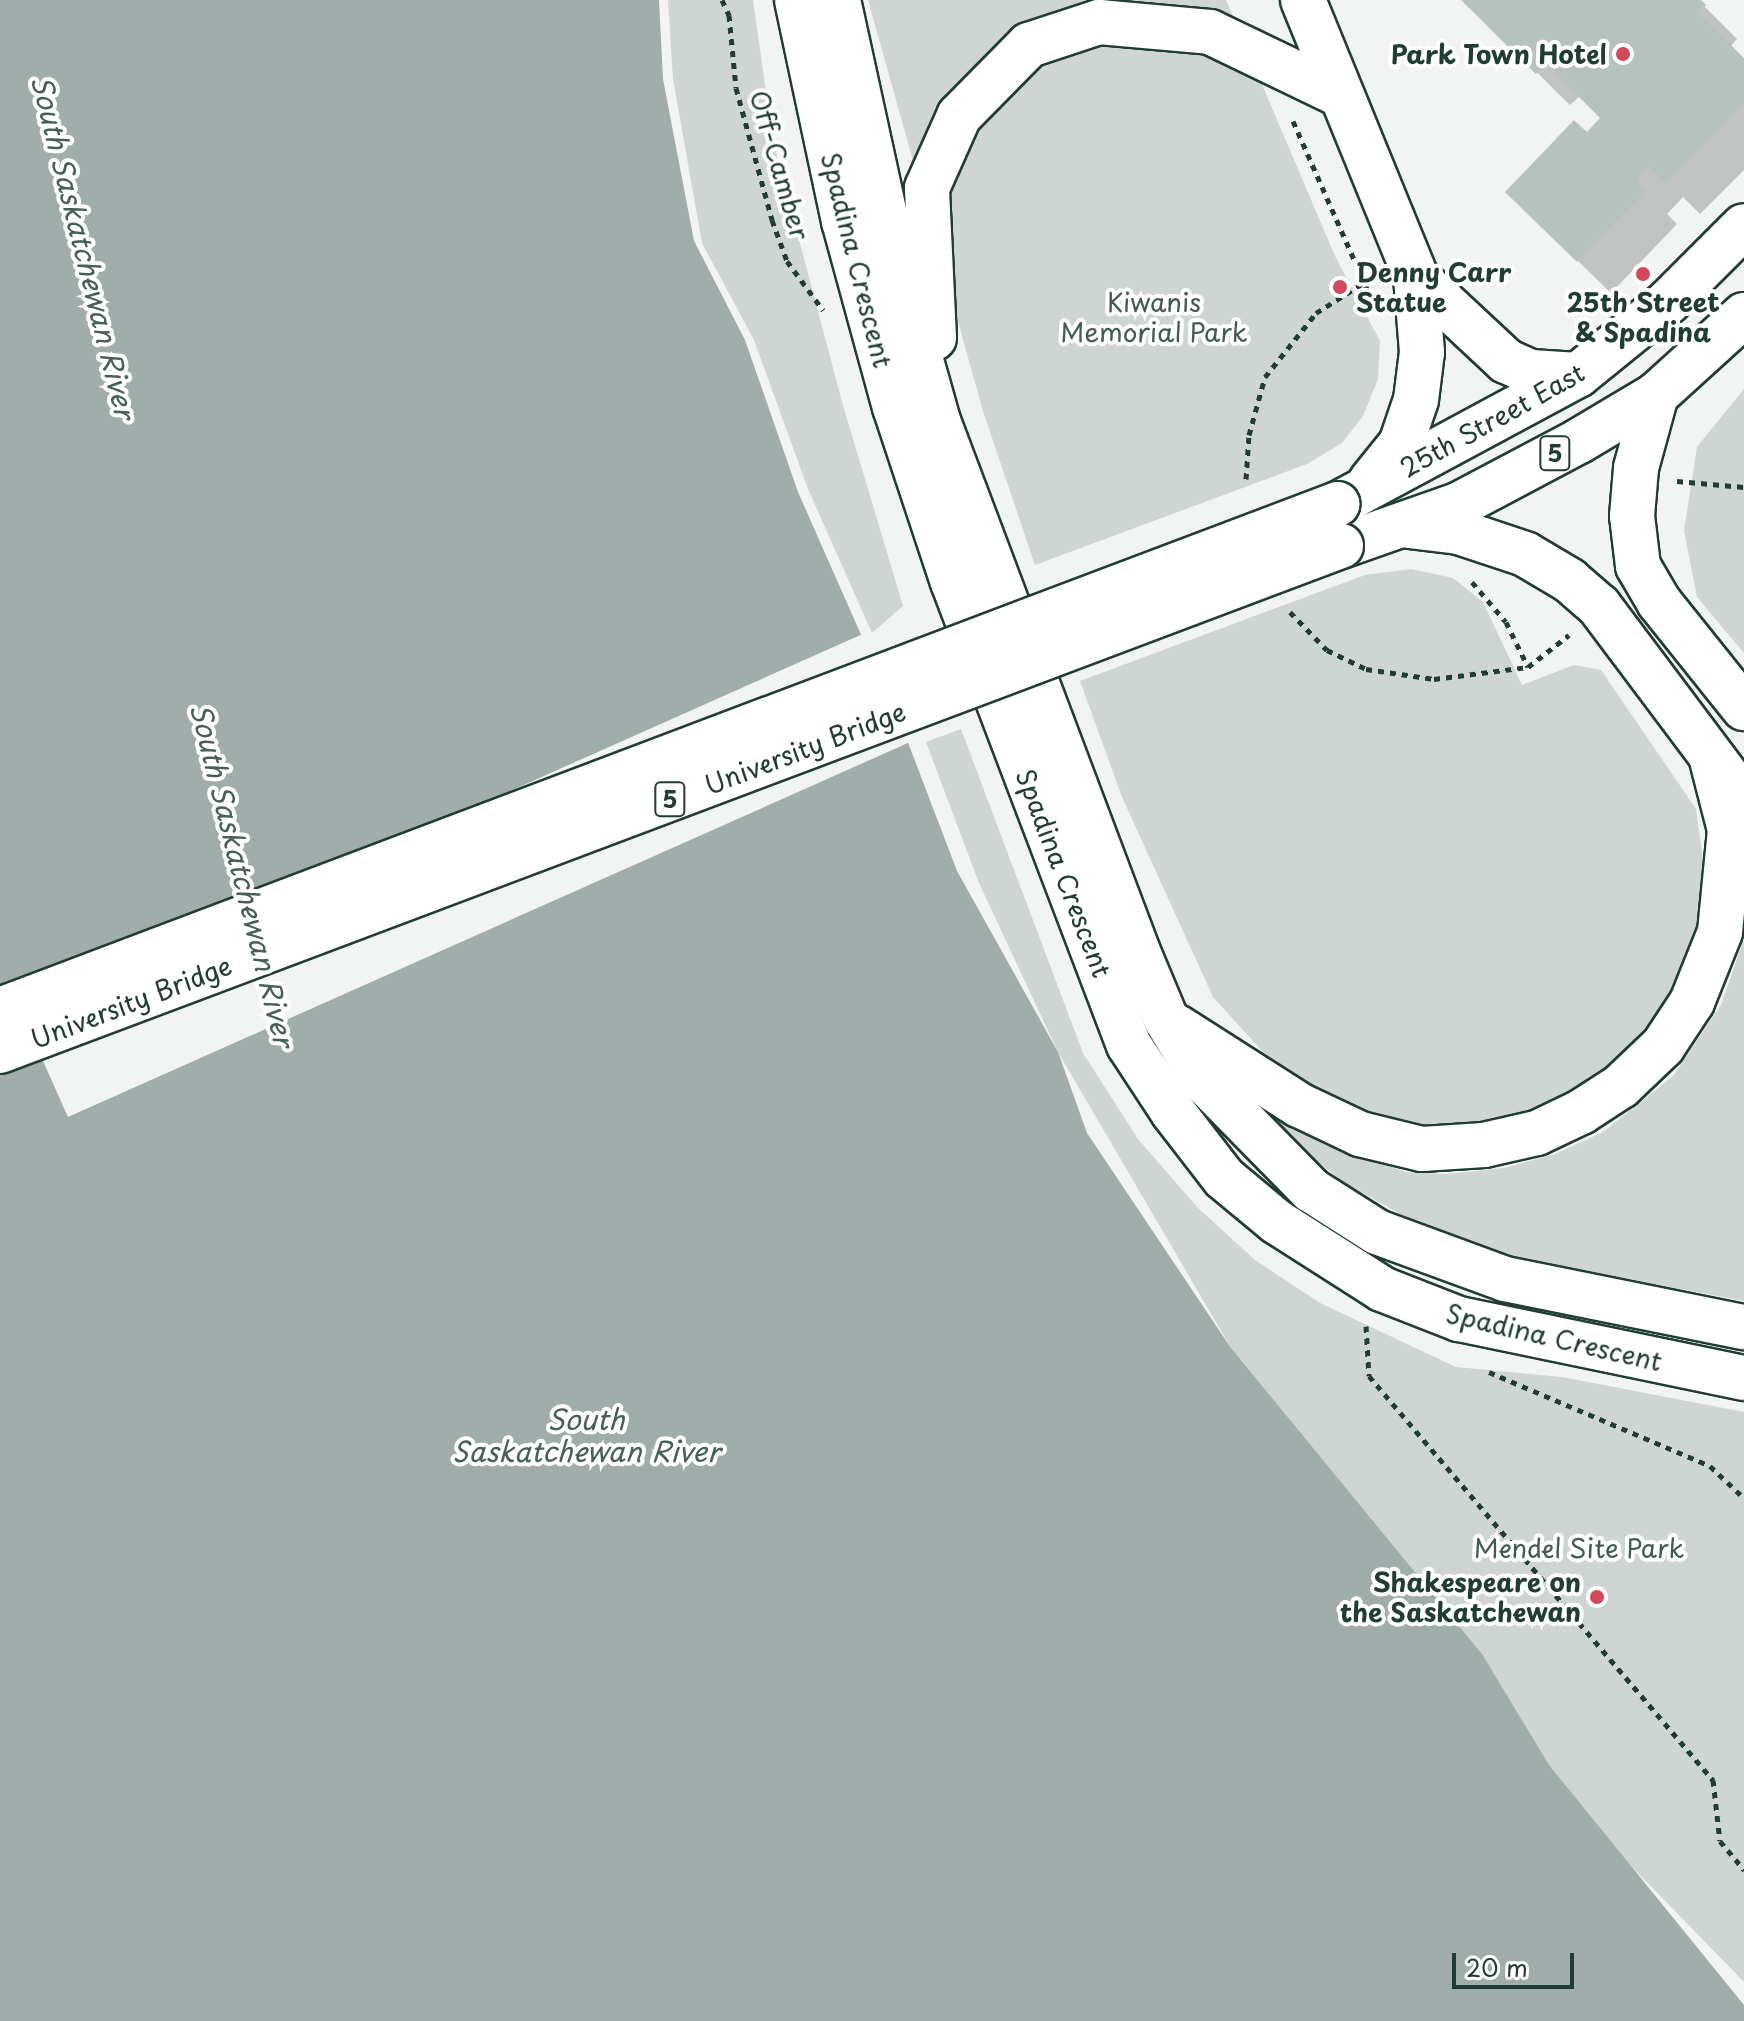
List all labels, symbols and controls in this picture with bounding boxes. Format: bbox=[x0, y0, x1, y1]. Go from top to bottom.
place label: Park Town Hotel bbox=[1390, 38, 1607, 70]
marker: Park Town Hotel bbox=[1614, 45, 1632, 63]
water label: South Saskatchewan River bbox=[25, 71, 143, 423]
street label: Off-Camber bbox=[744, 87, 816, 243]
street label: Spadina Crescent bbox=[815, 149, 899, 371]
place label: Denny Carr Statue bbox=[1356, 256, 1512, 318]
marker: 25th Street & Spadina bbox=[1634, 265, 1652, 283]
marker: Denny Carr Statue bbox=[1331, 278, 1349, 296]
park label: Kiwanis Memorial Park bbox=[1061, 286, 1247, 348]
place label: 25th Street & Spadina bbox=[1566, 286, 1720, 348]
street label: 25th Street East bbox=[1394, 356, 1590, 484]
road number: 5 bbox=[1539, 433, 1571, 473]
street label: University Bridge bbox=[700, 695, 910, 801]
water label: South Saskatchewan River bbox=[184, 699, 302, 1051]
street label: Spadina Crescent bbox=[1010, 765, 1118, 981]
road number: 5 bbox=[654, 779, 686, 819]
street label: University Bridge bbox=[26, 949, 236, 1055]
street label: Spadina Crescent bbox=[1443, 1297, 1665, 1377]
water label: South Saskatchewan River bbox=[452, 1402, 720, 1468]
park label: Mendel Site Park bbox=[1473, 1532, 1685, 1564]
place label: Shakespeare on the Saskatchewan bbox=[1339, 1566, 1581, 1628]
marker: Shakespeare on the Saskatchewan bbox=[1588, 1588, 1606, 1606]
scale bar bbox=[1456, 1937, 1578, 1987]
text: 20 m bbox=[1466, 1949, 1528, 1985]

